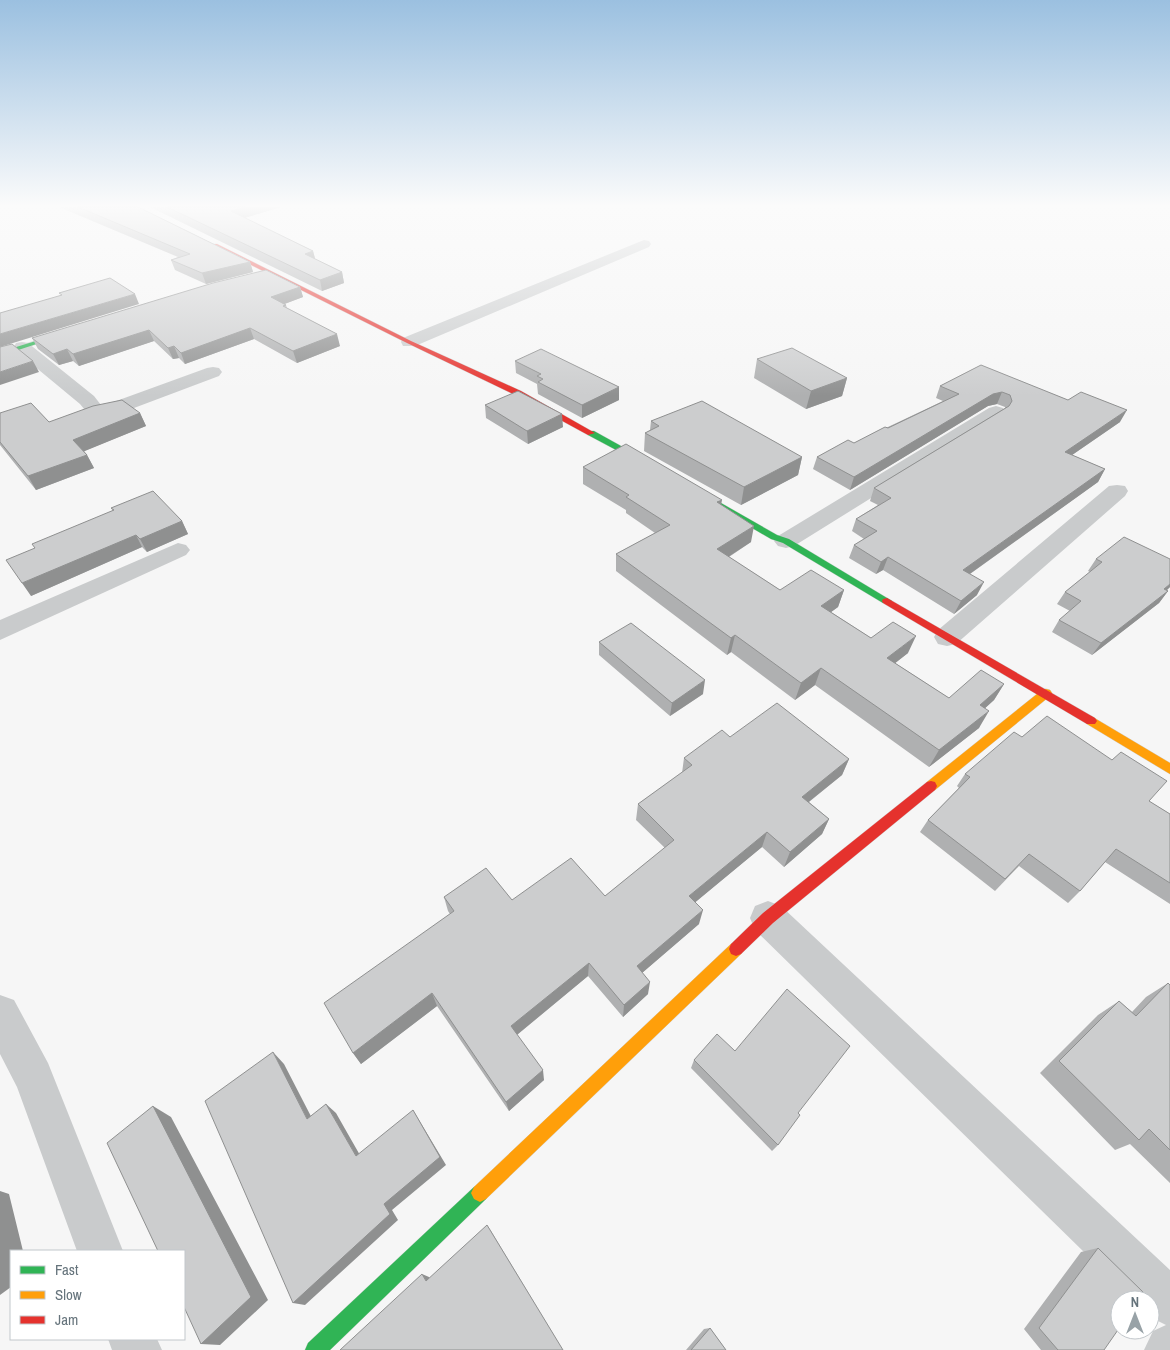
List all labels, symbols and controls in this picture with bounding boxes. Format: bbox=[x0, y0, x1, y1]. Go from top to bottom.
legend bbox=[10, 1250, 185, 1340]
text: Fast bbox=[55, 1259, 79, 1280]
text: Slow bbox=[55, 1284, 82, 1305]
north arrow bbox=[1110, 1290, 1160, 1340]
text: N bbox=[1131, 1293, 1139, 1311]
text: Jam bbox=[55, 1309, 78, 1330]

